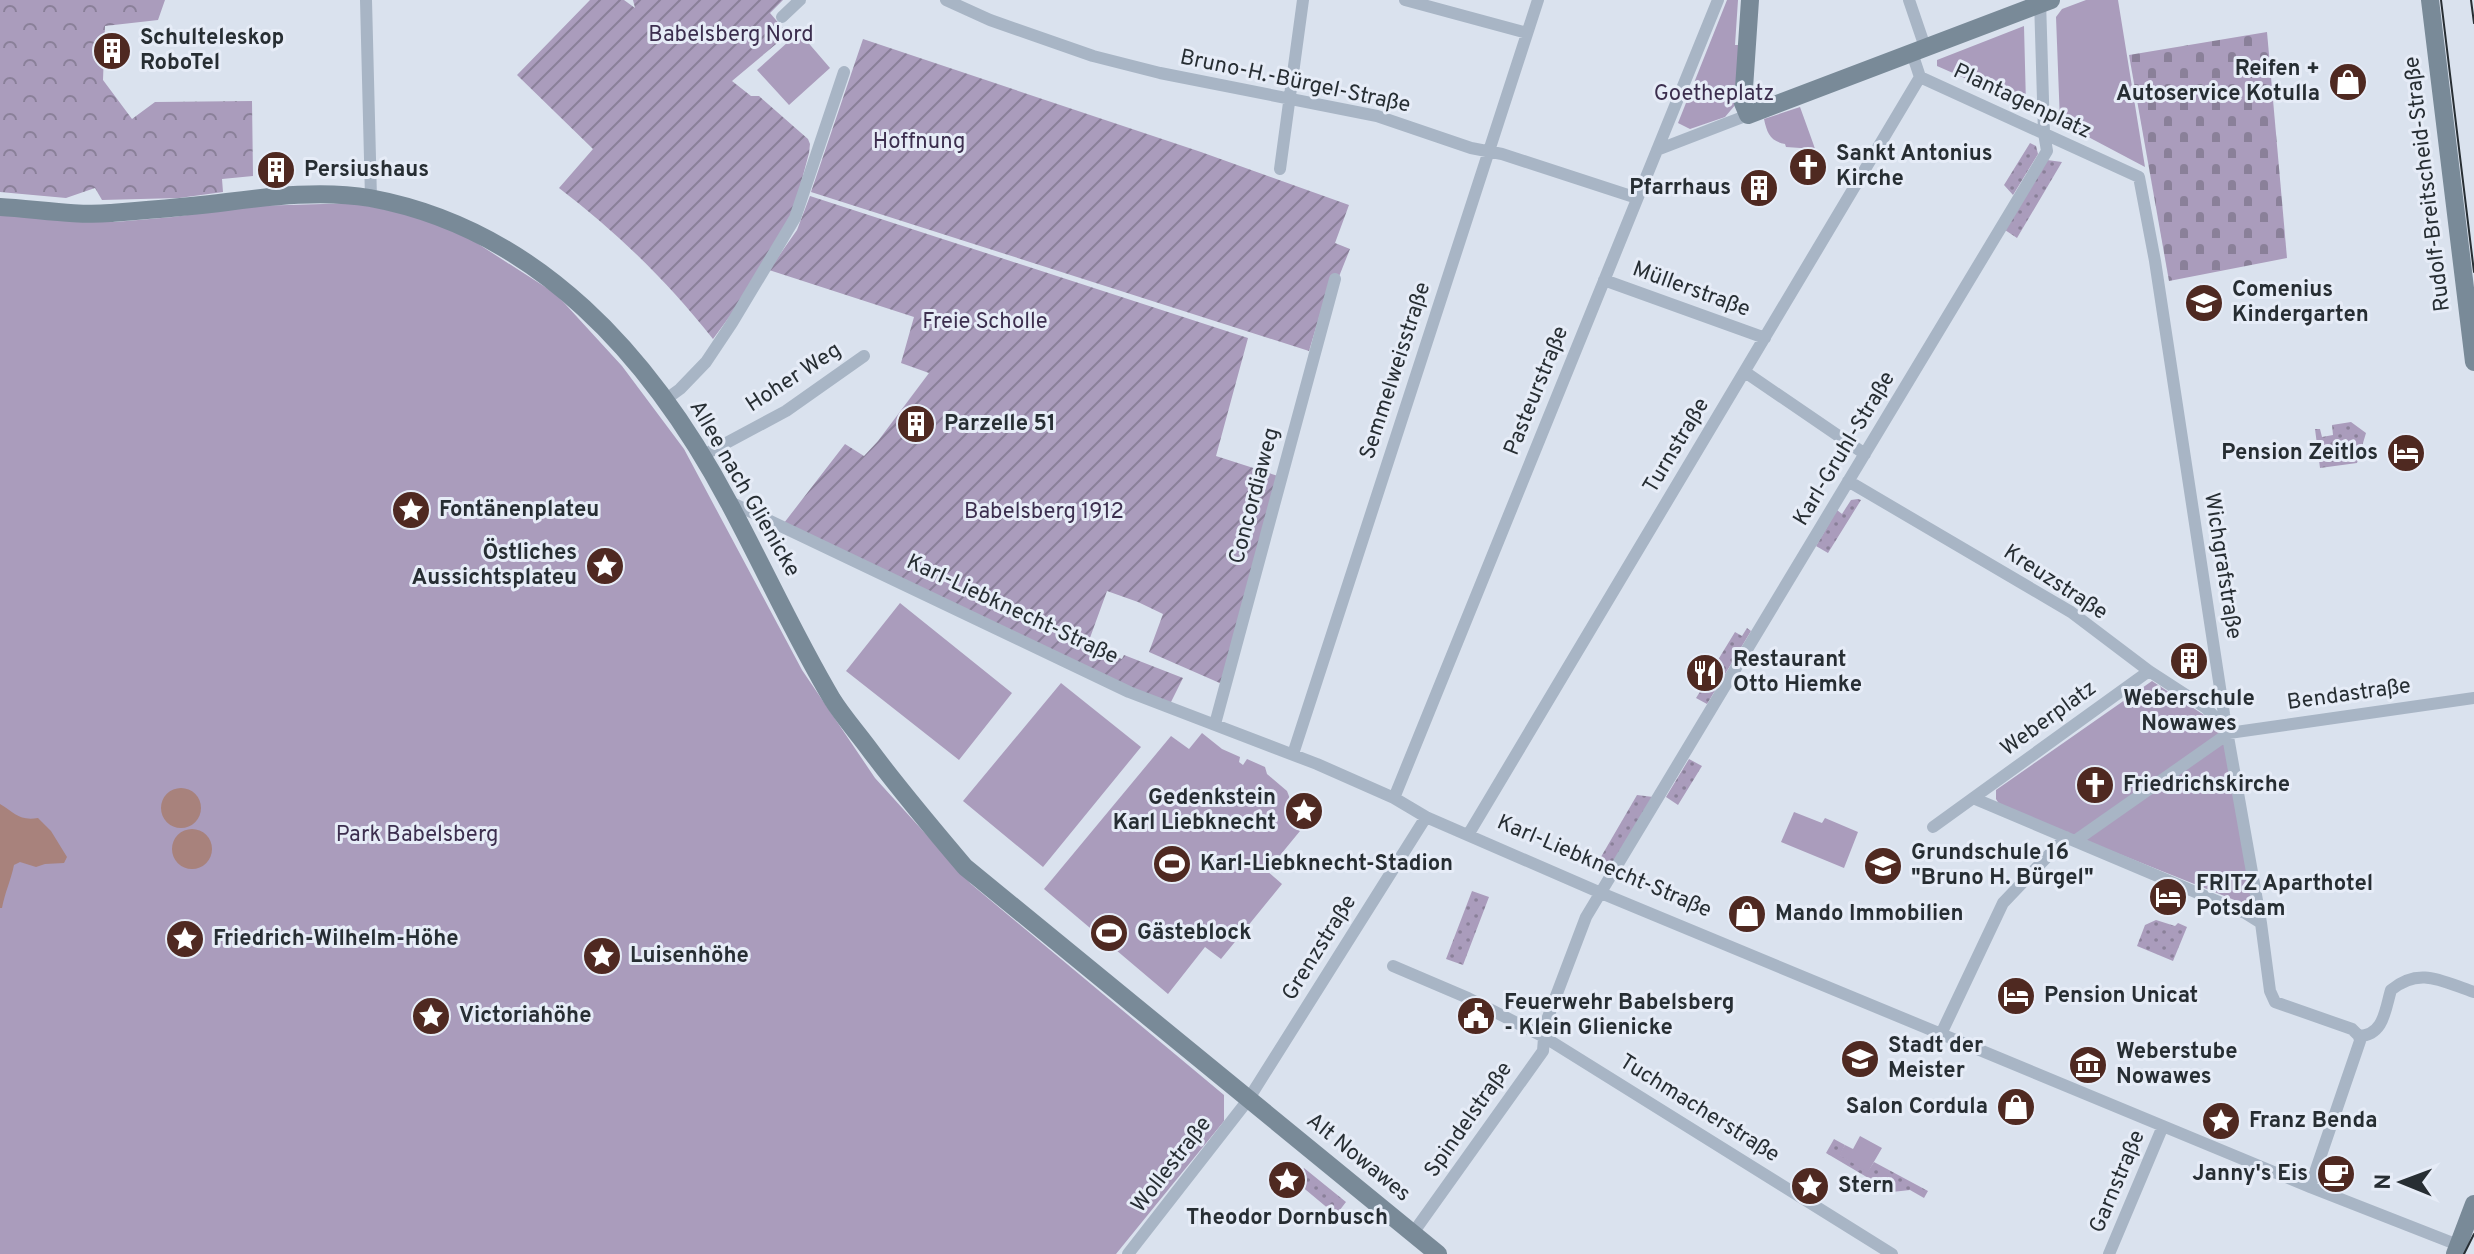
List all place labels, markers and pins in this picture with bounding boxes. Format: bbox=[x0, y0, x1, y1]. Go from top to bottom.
place label: Schulteleskop RoboTel bbox=[140, 25, 284, 77]
building icon: Schulteleskop RoboTel bbox=[91, 30, 133, 72]
place label: Reifen + Autoservice Kotulla bbox=[2116, 56, 2320, 108]
shop icon: Reifen + Autoservice Kotulla bbox=[2327, 61, 2369, 103]
place label: Sankt Antonius Kirche bbox=[1836, 141, 1993, 193]
church icon: Sankt Antonius Kirche bbox=[1787, 146, 1829, 188]
building icon: Persiushaus bbox=[255, 149, 297, 191]
place label: Persiushaus bbox=[304, 157, 429, 184]
building icon: Pfarrhaus bbox=[1738, 167, 1780, 209]
place label: Pfarrhaus bbox=[1629, 175, 1731, 202]
place label: Comenius Kindergarten bbox=[2232, 277, 2369, 329]
school or university icon: Comenius Kindergarten bbox=[2183, 282, 2225, 324]
building icon: Parzelle 51 bbox=[895, 403, 937, 445]
place label: Parzelle 51 bbox=[944, 411, 1056, 438]
hotel icon: Pension Zeitlos bbox=[2385, 432, 2427, 474]
place label: Pension Zeitlos bbox=[2221, 440, 2378, 467]
place icon: Fontänenplateu bbox=[390, 489, 432, 531]
place label: Fontänenplateu bbox=[439, 497, 599, 524]
place label: Östliches Aussichtsplateu bbox=[412, 537, 577, 592]
place icon: Östliches Aussichtsplateu bbox=[584, 545, 626, 587]
building icon: Weberschule Nowawes bbox=[2168, 640, 2210, 682]
place label: Restaurant Otto Hiemke bbox=[1733, 647, 1862, 699]
restaurant icon: Restaurant Otto Hiemke bbox=[1684, 652, 1726, 694]
place label: Weberschule Nowawes bbox=[2123, 686, 2255, 738]
church icon: Friedrichskirche bbox=[2074, 764, 2116, 806]
place label: Friedrichskirche bbox=[2123, 772, 2290, 799]
place label: Gedenkstein Karl Liebknecht bbox=[1113, 785, 1276, 837]
place icon: Gedenkstein Karl Liebknecht bbox=[1283, 790, 1325, 832]
place label: Grundschule 16 "Bruno H. Bürgel" bbox=[1911, 840, 2094, 892]
sports icon: Karl-Liebknecht-Stadion bbox=[1151, 843, 1193, 885]
school or university icon: Grundschule 16 "Bruno H. Bürgel" bbox=[1862, 845, 1904, 887]
place label: Karl-Liebknecht-Stadion bbox=[1200, 851, 1453, 878]
place label: FRITZ Aparthotel Potsdam bbox=[2196, 871, 2373, 923]
hotel icon: FRITZ Aparthotel Potsdam bbox=[2147, 876, 2189, 918]
shop icon: Mando Immobilien bbox=[1726, 893, 1768, 935]
place label: Mando Immobilien bbox=[1775, 901, 1964, 928]
sports icon: Gästeblock bbox=[1088, 912, 1130, 954]
place icon: Friedrich-Wilhelm-Höhe bbox=[164, 918, 206, 960]
place label: Gästeblock bbox=[1137, 920, 1251, 947]
place label: Friedrich-Wilhelm-Höhe bbox=[213, 926, 459, 953]
place icon: Luisenhöhe bbox=[581, 935, 623, 977]
place label: Luisenhöhe bbox=[630, 943, 749, 970]
hotel icon: Pension Unicat bbox=[1995, 975, 2037, 1017]
place label: Pension Unicat bbox=[2044, 983, 2198, 1010]
place label: Feuerwehr Babelsberg - Klein Glienicke bbox=[1504, 990, 1734, 1042]
place icon: Victoriahöhe bbox=[410, 995, 452, 1037]
public building icon: Feuerwehr Babelsberg - Klein Glienicke bbox=[1455, 995, 1497, 1037]
place label: Victoriahöhe bbox=[459, 1003, 591, 1030]
place label: Stadt der Meister bbox=[1888, 1033, 1983, 1085]
school or university icon: Stadt der Meister bbox=[1839, 1038, 1881, 1080]
place label: Weberstube Nowawes bbox=[2116, 1039, 2238, 1091]
museum icon: Weberstube Nowawes bbox=[2067, 1044, 2109, 1086]
shop icon: Salon Cordula bbox=[1995, 1086, 2037, 1128]
place label: Salon Cordula bbox=[1846, 1094, 1988, 1121]
place icon: Franz Benda bbox=[2200, 1100, 2242, 1142]
place label: Franz Benda bbox=[2249, 1108, 2377, 1135]
cafe icon: Janny's Eis bbox=[2315, 1153, 2357, 1195]
place icon: Theodor Dornbusch bbox=[1266, 1159, 1308, 1201]
place label: Janny's Eis bbox=[2192, 1161, 2308, 1188]
place icon: Stern bbox=[1789, 1165, 1831, 1207]
place label: Stern bbox=[1838, 1173, 1894, 1200]
place label: Theodor Dornbusch bbox=[1186, 1205, 1388, 1232]

